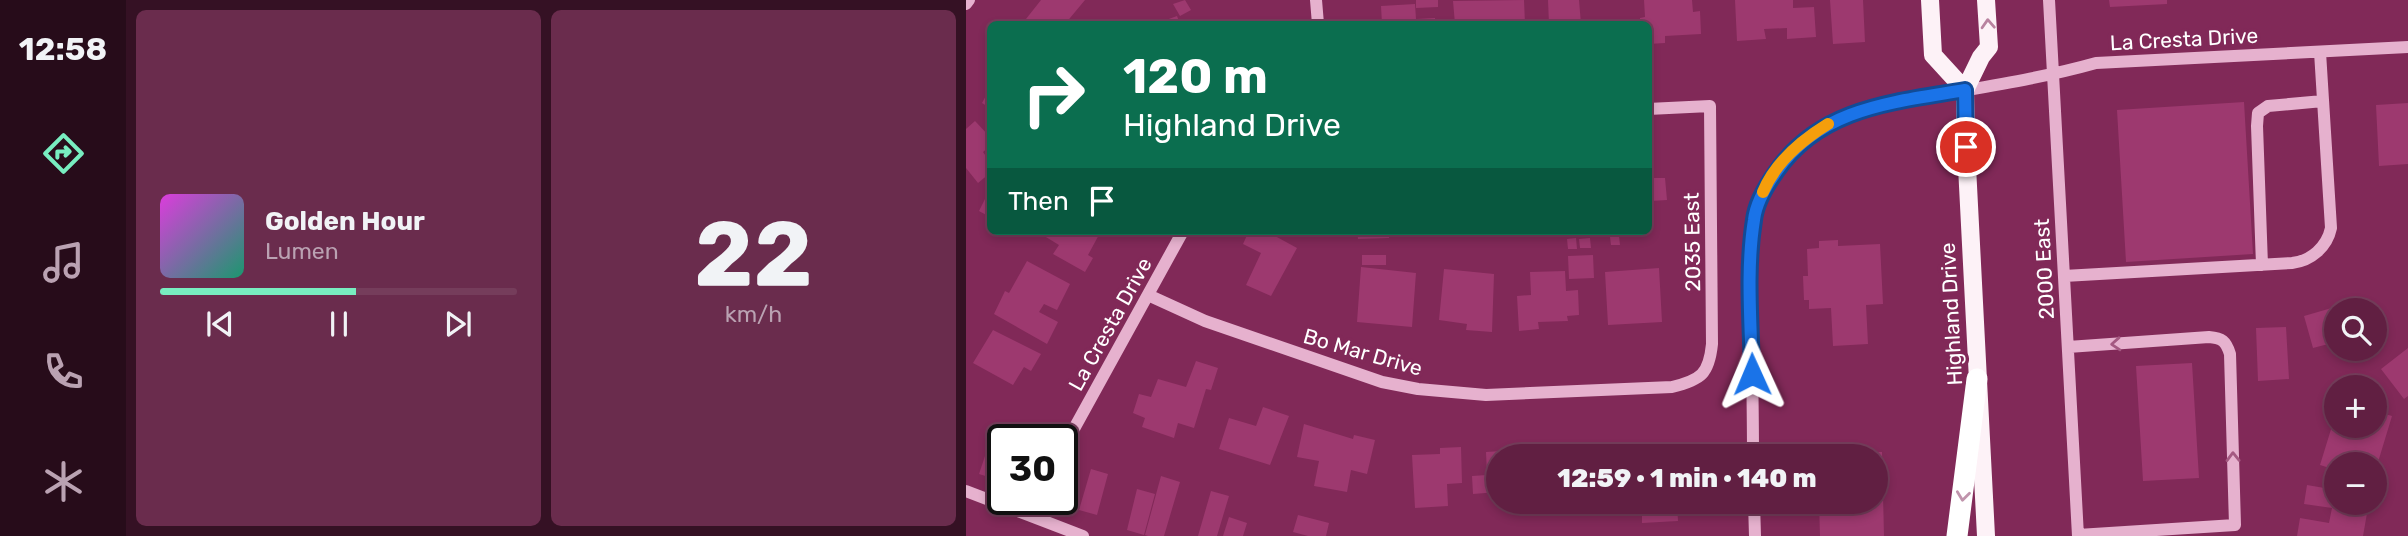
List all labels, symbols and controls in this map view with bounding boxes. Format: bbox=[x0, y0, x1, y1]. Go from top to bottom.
one-way arrow bbox=[1980, 18, 1995, 29]
street label: La Cresta Drive bbox=[2109, 23, 2259, 55]
text: 12:58 bbox=[19, 30, 107, 68]
text: 120 m bbox=[1123, 47, 1268, 105]
icon: right bbox=[1008, 49, 1099, 140]
text: Highland Drive bbox=[1123, 106, 1341, 144]
pin bbox=[1936, 117, 1996, 177]
icon: arrive bbox=[1947, 128, 1985, 166]
icon: directions bbox=[39, 129, 88, 178]
icon: arrive bbox=[1083, 182, 1121, 220]
text: Then bbox=[1008, 186, 1069, 217]
street label: 2035 East bbox=[1679, 192, 1705, 292]
text: 22 bbox=[694, 200, 813, 308]
text: Golden Hour bbox=[265, 206, 425, 237]
street label: 2000 East bbox=[2029, 218, 2059, 320]
text: Lumen bbox=[265, 237, 339, 265]
icon: music bbox=[39, 238, 88, 287]
street label: Highland Drive bbox=[1935, 242, 1967, 386]
street label: La Cresta Drive bbox=[1063, 253, 1157, 395]
map controls bbox=[2324, 298, 2387, 515]
button: search bbox=[2324, 298, 2387, 361]
text: km/h bbox=[725, 300, 782, 328]
icon: previous bbox=[201, 305, 239, 343]
icon: pause bbox=[320, 305, 358, 343]
icon: next bbox=[439, 305, 477, 343]
street label: Bo Mar Drive bbox=[1301, 323, 1425, 381]
one-way arrow bbox=[2110, 336, 2121, 351]
position arrow bbox=[1715, 337, 1789, 411]
icon: phone bbox=[39, 347, 88, 396]
button: + bbox=[2324, 375, 2387, 438]
speed limit sign: 30 bbox=[987, 424, 1078, 515]
one-way arrow bbox=[2225, 451, 2241, 462]
button: − bbox=[2324, 452, 2387, 515]
icon: climate bbox=[39, 457, 88, 506]
text: 12:59 · 1 min · 140 m bbox=[1557, 463, 1817, 494]
one-way arrow bbox=[1955, 490, 1970, 501]

